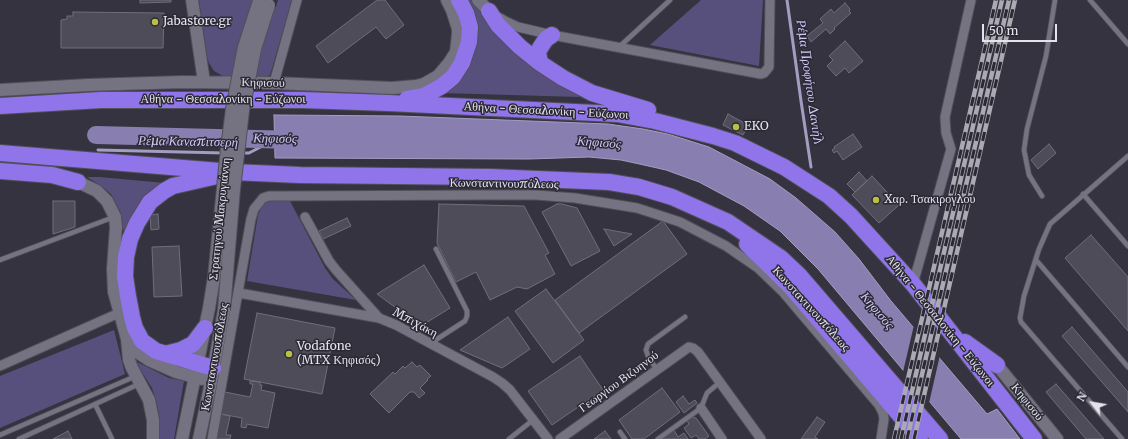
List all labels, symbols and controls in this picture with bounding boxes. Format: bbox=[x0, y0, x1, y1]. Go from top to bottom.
place label: Jabastore.gr bbox=[163, 15, 231, 29]
scale bar bbox=[984, 16, 1059, 42]
marker: Jabastore.gr bbox=[150, 17, 160, 27]
water label: Ρέμα Προφήτου Δανιήλ bbox=[793, 19, 825, 145]
text: 50 m bbox=[989, 23, 1018, 38]
street label: Κηφισού bbox=[241, 75, 285, 91]
street label: Αθήνα - Θεσσαλονίκη - Εύζωνοι bbox=[141, 93, 305, 107]
street label: Αθήνα - Θεσσαλονίκη - Εύζωνοι bbox=[463, 99, 629, 123]
place label: EKO bbox=[744, 120, 769, 134]
marker: EKO bbox=[731, 122, 741, 132]
water label: Κηφισός bbox=[253, 131, 297, 147]
water label: Ρέμα Καναπιτσερή bbox=[138, 133, 238, 151]
water label: Κηφισός bbox=[576, 133, 622, 153]
street label: Στρατηγού Μακρυγιάννη bbox=[206, 157, 234, 281]
street label: Κωνσταντινουπόλεως bbox=[449, 176, 559, 192]
place label: Χαρ. Τσακιρογλου bbox=[884, 193, 976, 207]
marker: Χαρ. Τσακιρογλου bbox=[871, 195, 881, 205]
street label: Αθήνα - Θεσσαλονίκη - Εύζωνοι bbox=[882, 252, 998, 390]
street label: Κωνσταντινουπόλεως bbox=[769, 264, 853, 354]
water label: Κηφισός bbox=[857, 289, 897, 333]
street label: Κωνσταντινουπόλεως bbox=[198, 302, 232, 412]
street label: Μπιχάκη bbox=[390, 305, 440, 341]
place label: Vodafone (MTX Κηφισός) bbox=[297, 340, 381, 368]
street label: Γεωργίου Βιζυηνού bbox=[576, 348, 662, 416]
marker: Vodafone (MTX Κηφισός) bbox=[284, 349, 294, 359]
street label: Κηφισού bbox=[1008, 381, 1046, 423]
north arrow bbox=[1072, 383, 1112, 423]
text: N bbox=[1073, 389, 1090, 404]

